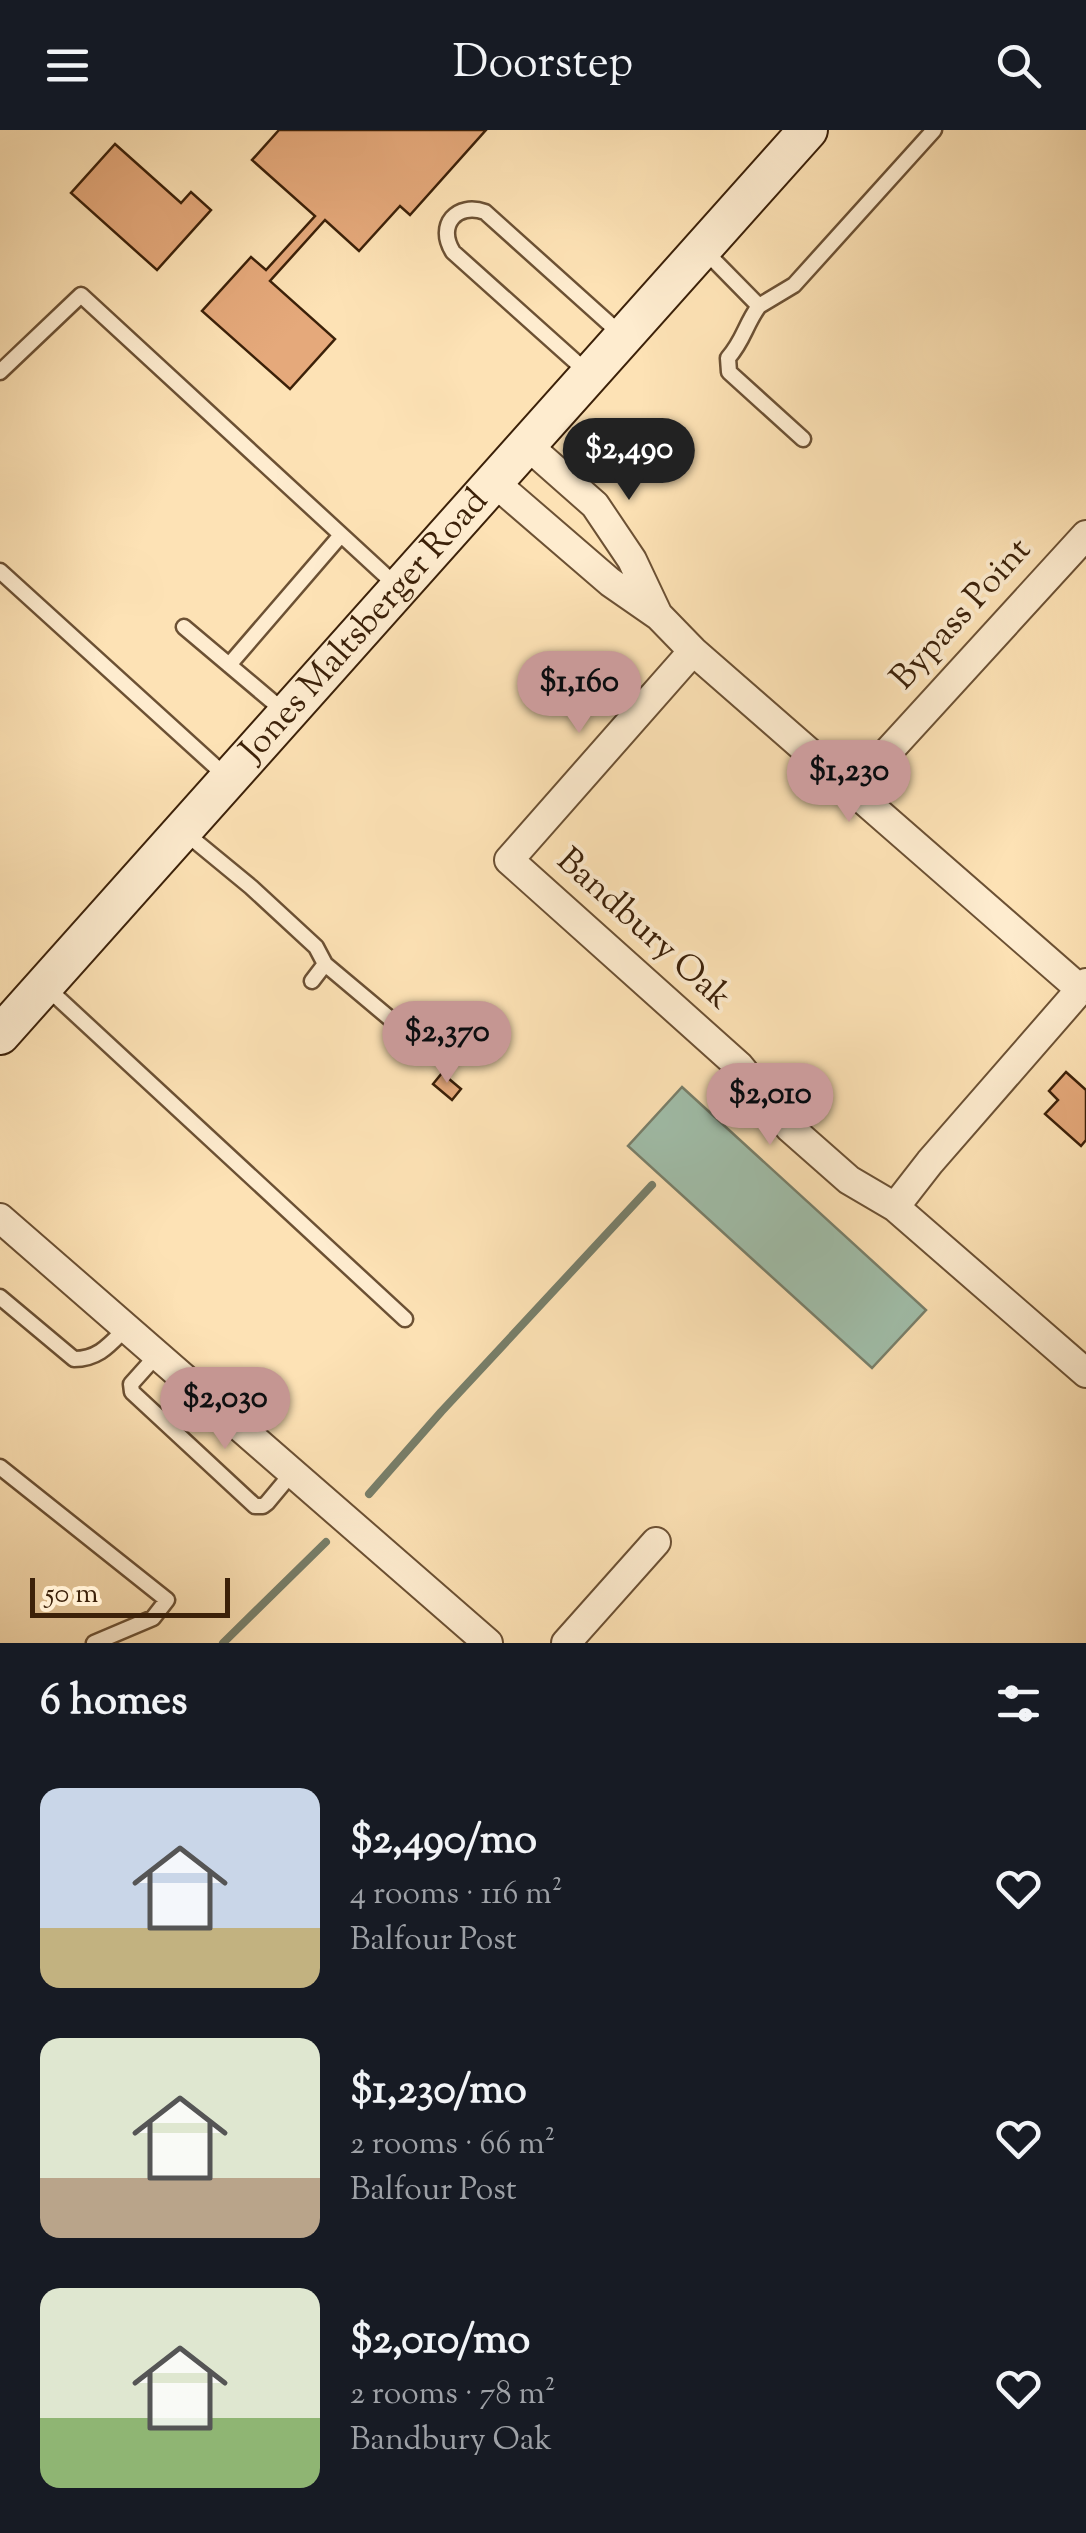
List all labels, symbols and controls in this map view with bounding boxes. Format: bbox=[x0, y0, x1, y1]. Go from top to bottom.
text: Doorstep bbox=[453, 33, 633, 98]
icon: menu bbox=[40, 38, 95, 93]
icon: search bbox=[991, 38, 1046, 93]
pin: $2,490 bbox=[548, 418, 710, 503]
text: $2,490 bbox=[585, 427, 673, 473]
street label: Jones Maltsberger Road bbox=[228, 478, 501, 776]
street label: Bypass Point bbox=[880, 527, 1044, 703]
pin: $1,160 bbox=[498, 651, 660, 736]
text: $1,160 bbox=[539, 660, 619, 706]
pin: $1,230 bbox=[768, 740, 930, 825]
text: $1,230 bbox=[809, 749, 889, 795]
street label: Bandbury Oak bbox=[544, 837, 742, 1023]
pin: $2,370 bbox=[366, 1001, 528, 1086]
text: $2,370 bbox=[404, 1010, 490, 1056]
pin: $2,010 bbox=[689, 1063, 851, 1148]
text: $2,010 bbox=[728, 1072, 812, 1118]
pin: $2,030 bbox=[144, 1367, 306, 1452]
text: $2,030 bbox=[182, 1376, 268, 1422]
scale bar bbox=[30, 1573, 230, 1618]
text: 50 m bbox=[45, 1575, 99, 1615]
text: 6 homes bbox=[40, 1673, 187, 1733]
icon: filters bbox=[991, 1676, 1046, 1731]
text: $2,490/mo bbox=[350, 1812, 537, 1872]
icon: home bbox=[120, 1828, 240, 1948]
icon: heart bbox=[991, 1861, 1046, 1916]
text: 4 rooms · 116 m² bbox=[350, 1872, 562, 1918]
text: Balfour Post bbox=[350, 1918, 517, 1964]
text: $1,230/mo bbox=[350, 2062, 527, 2122]
icon: home bbox=[120, 2078, 240, 2198]
icon: heart bbox=[991, 2111, 1046, 2166]
text: 2 rooms · 66 m² bbox=[350, 2122, 555, 2168]
text: Balfour Post bbox=[350, 2168, 517, 2214]
text: $2,010/mo bbox=[350, 2312, 530, 2372]
icon: home bbox=[120, 2328, 240, 2448]
icon: heart bbox=[991, 2361, 1046, 2416]
text: 2 rooms · 78 m² bbox=[350, 2372, 556, 2418]
text: Bandbury Oak bbox=[350, 2418, 552, 2464]

